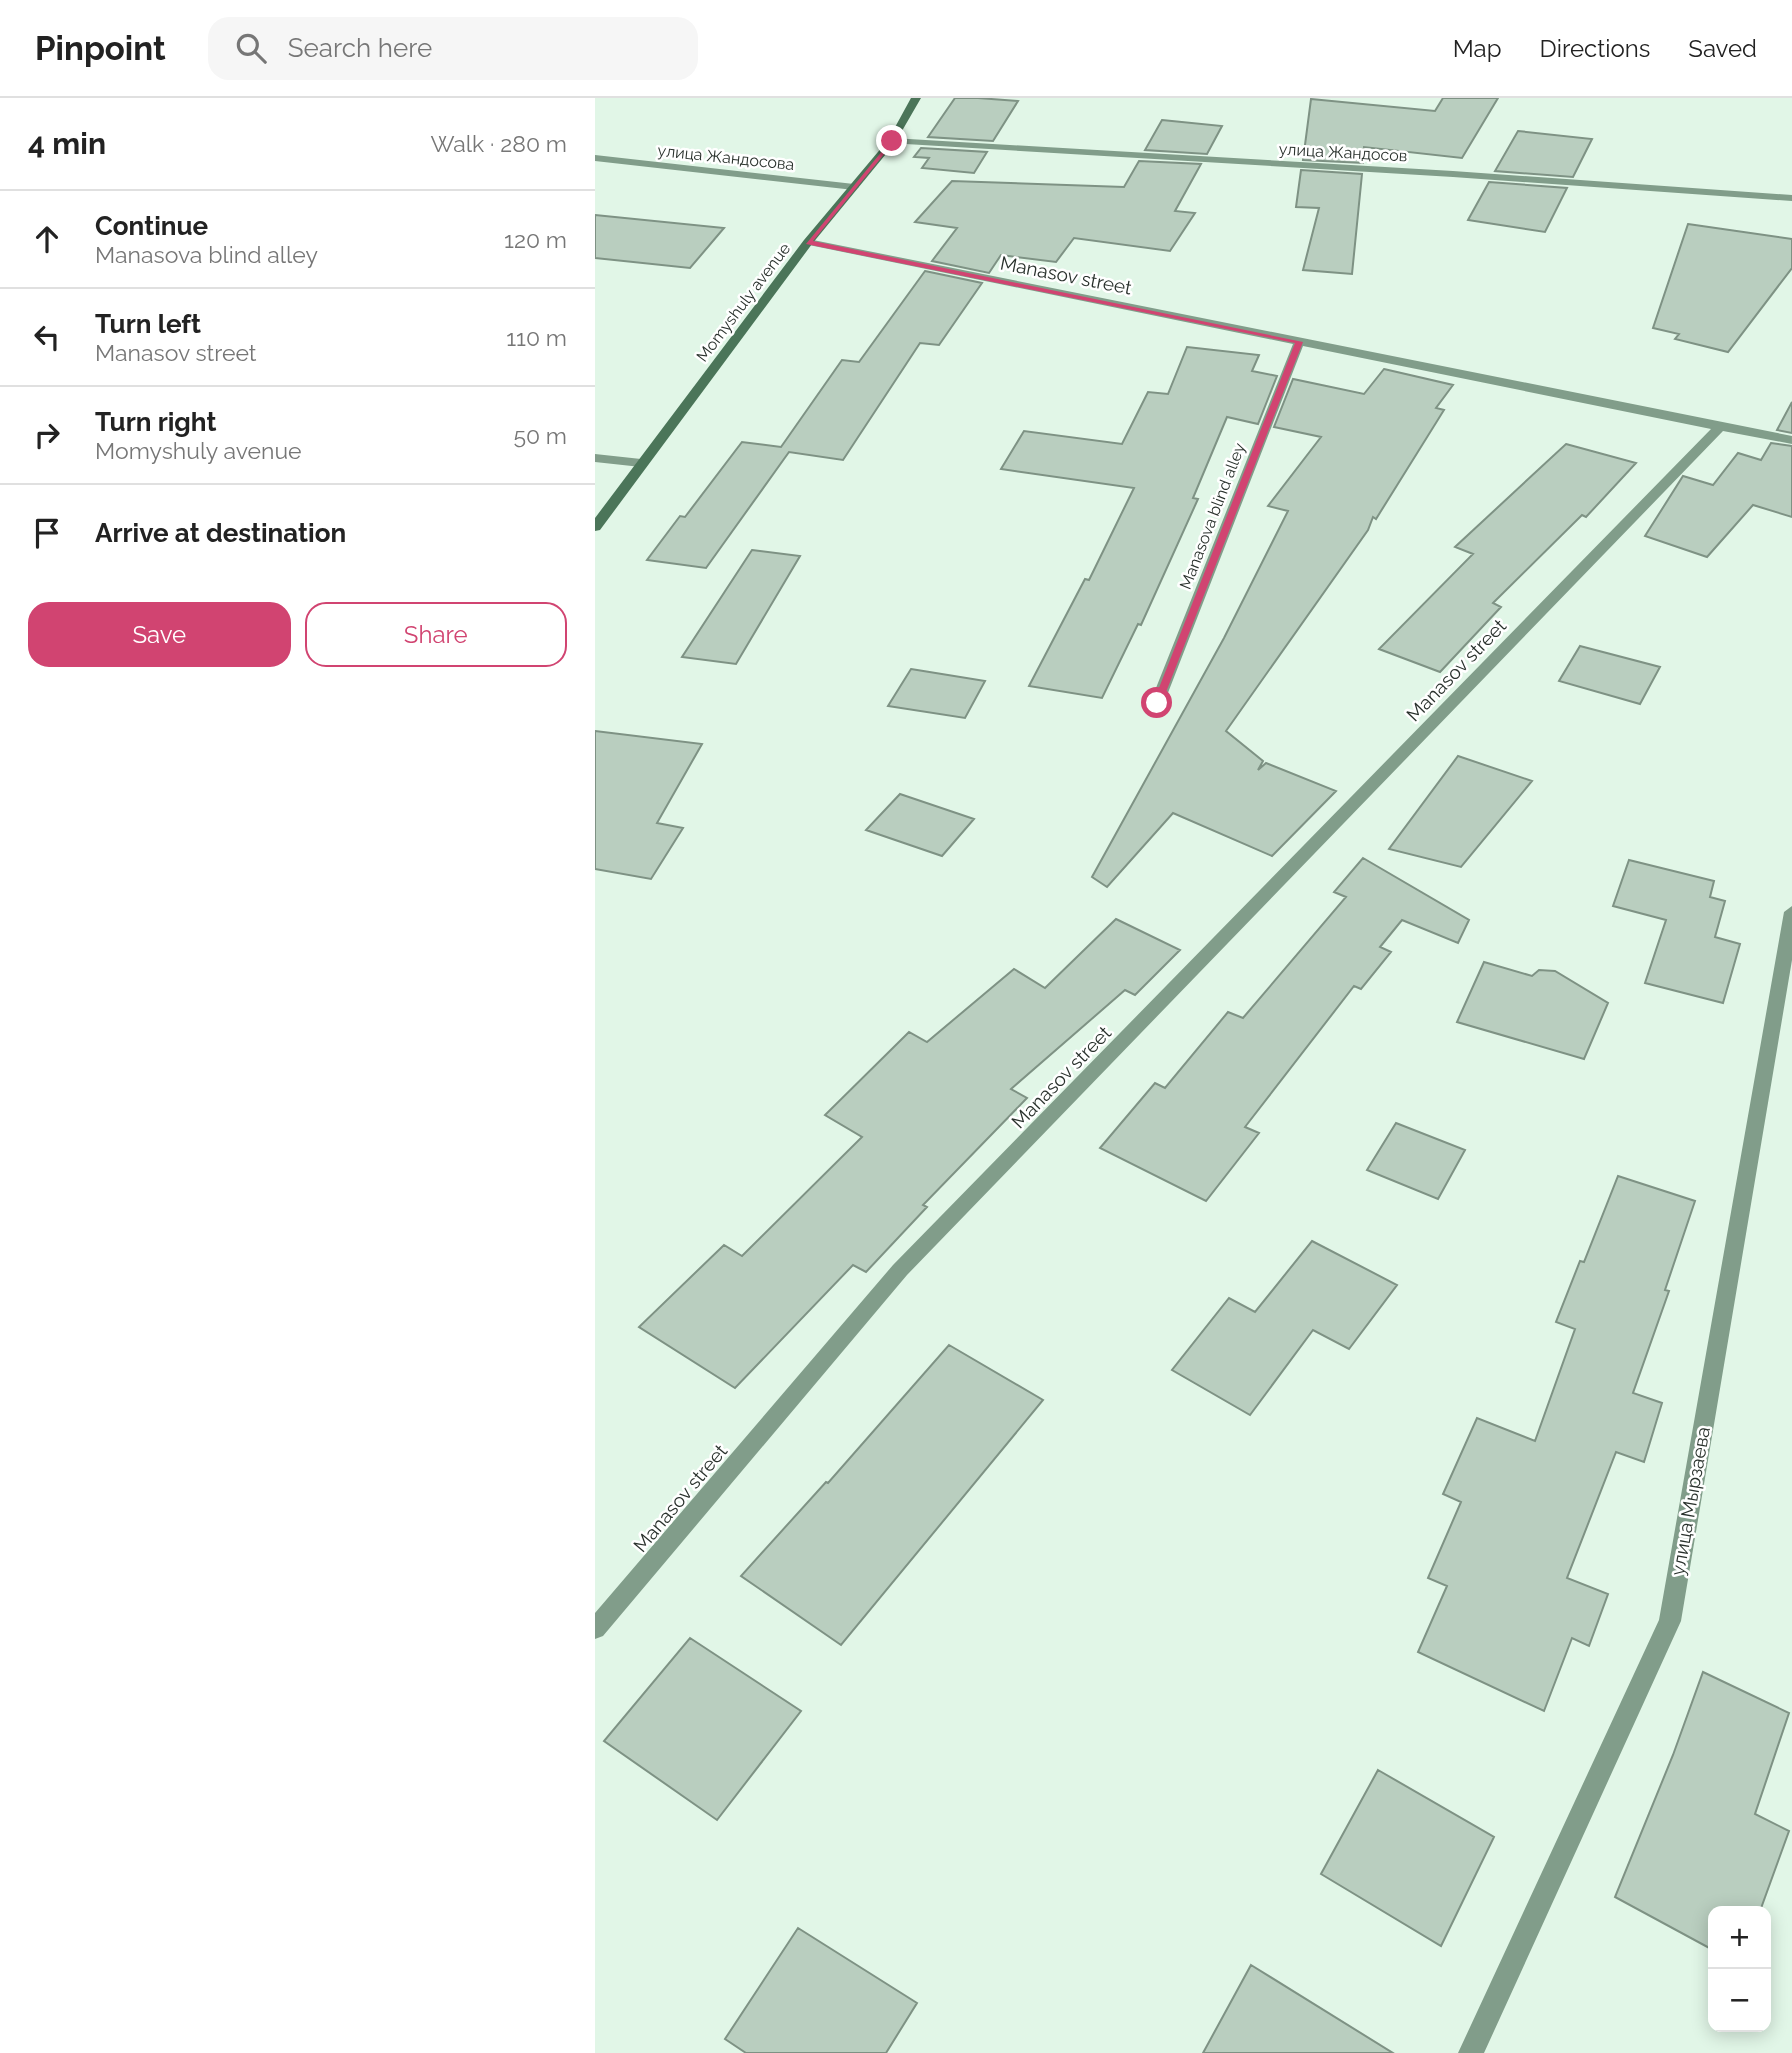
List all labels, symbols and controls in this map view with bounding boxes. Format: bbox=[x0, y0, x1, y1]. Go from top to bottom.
search box bbox=[208, 17, 698, 80]
text: Pinpoint bbox=[35, 29, 166, 68]
icon: search bbox=[232, 29, 270, 67]
text: Search here bbox=[288, 33, 432, 63]
text: Map bbox=[1453, 34, 1502, 63]
text: Directions bbox=[1540, 34, 1650, 63]
text: Saved bbox=[1688, 34, 1757, 63]
route end bbox=[876, 125, 907, 156]
text: 4 min bbox=[28, 126, 106, 161]
text: Walk · 280 m bbox=[430, 130, 567, 157]
street label: улица Жандосов bbox=[1278, 140, 1408, 165]
street label: улица Жандосова bbox=[657, 141, 795, 174]
text: Continue bbox=[95, 211, 208, 241]
icon: ahead bbox=[28, 220, 66, 258]
text: 120 m bbox=[504, 226, 567, 253]
street label: Momyshuly avenue bbox=[693, 239, 794, 365]
text: Manasova blind alley bbox=[95, 241, 318, 268]
street label: Manasov street bbox=[998, 251, 1134, 299]
text: Turn left bbox=[95, 309, 201, 339]
icon: left bbox=[28, 318, 66, 356]
text: 110 m bbox=[506, 324, 567, 351]
text: Manasov street bbox=[95, 339, 257, 366]
text: Turn right bbox=[95, 407, 216, 437]
icon: right bbox=[28, 416, 66, 454]
text: 50 m bbox=[513, 422, 567, 449]
text: Momyshuly avenue bbox=[95, 437, 302, 464]
street label: Manasova blind alley bbox=[1176, 440, 1249, 592]
icon: arrive bbox=[28, 514, 66, 552]
text: Arrive at destination bbox=[95, 518, 346, 548]
button: Save bbox=[28, 602, 291, 667]
button: Share bbox=[305, 602, 567, 667]
street label: Manasov street bbox=[1402, 614, 1511, 726]
route start bbox=[1141, 687, 1172, 718]
street label: Manasov street bbox=[1007, 1021, 1116, 1133]
street label: улица Мырзаева bbox=[1666, 1425, 1714, 1577]
street label: Manasov street bbox=[629, 1439, 732, 1556]
map controls bbox=[1708, 1906, 1771, 2032]
button: + bbox=[1708, 1906, 1771, 1969]
button: − bbox=[1708, 1969, 1771, 2032]

